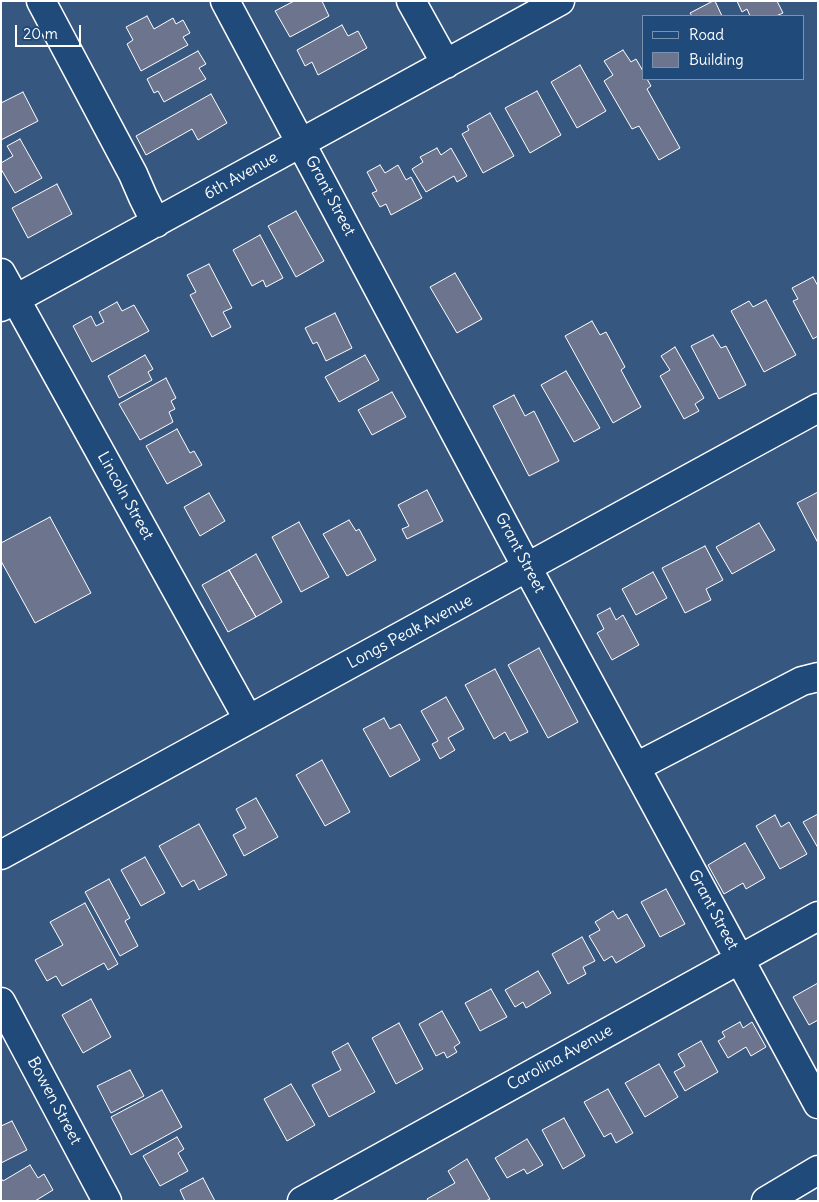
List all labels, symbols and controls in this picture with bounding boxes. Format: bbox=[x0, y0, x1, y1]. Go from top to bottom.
scale bar bbox=[18, 15, 84, 47]
legend bbox=[642, 15, 804, 80]
text: 20 m bbox=[23, 24, 58, 43]
text: Road bbox=[689, 25, 724, 44]
text: Building bbox=[689, 50, 744, 69]
street label: 6th Avenue bbox=[201, 148, 281, 204]
street label: Grant Street bbox=[301, 153, 359, 239]
street label: Lincoln Street bbox=[93, 449, 157, 543]
street label: Grant Street bbox=[491, 510, 549, 596]
street label: Longs Peak Avenue bbox=[344, 591, 476, 673]
street label: Grant Street bbox=[684, 867, 742, 953]
street label: Carolina Avenue bbox=[504, 1021, 616, 1095]
street label: Bowen Street bbox=[23, 1054, 85, 1148]

